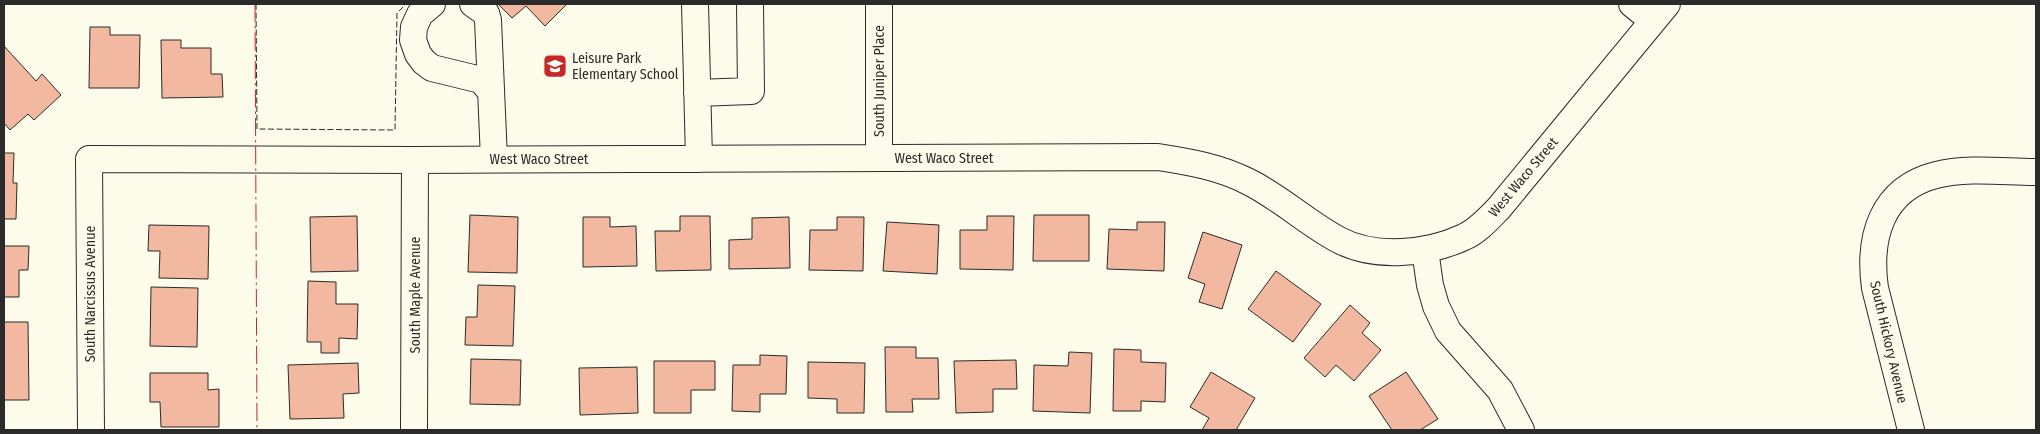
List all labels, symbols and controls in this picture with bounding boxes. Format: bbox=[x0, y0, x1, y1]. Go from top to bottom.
street label: South Juniper Place bbox=[871, 25, 888, 137]
place label: Leisure Park Elementary School bbox=[572, 50, 679, 83]
school or university icon: Leisure Park Elementary School bbox=[542, 53, 568, 79]
street label: West Waco Street bbox=[1485, 134, 1562, 221]
street label: West Waco Street bbox=[895, 150, 994, 167]
street label: West Waco Street bbox=[490, 151, 589, 168]
street label: South Narcissus Avenue bbox=[82, 226, 99, 362]
street label: South Maple Avenue bbox=[407, 236, 424, 354]
street label: South Hickory Avenue bbox=[1866, 279, 1911, 405]

